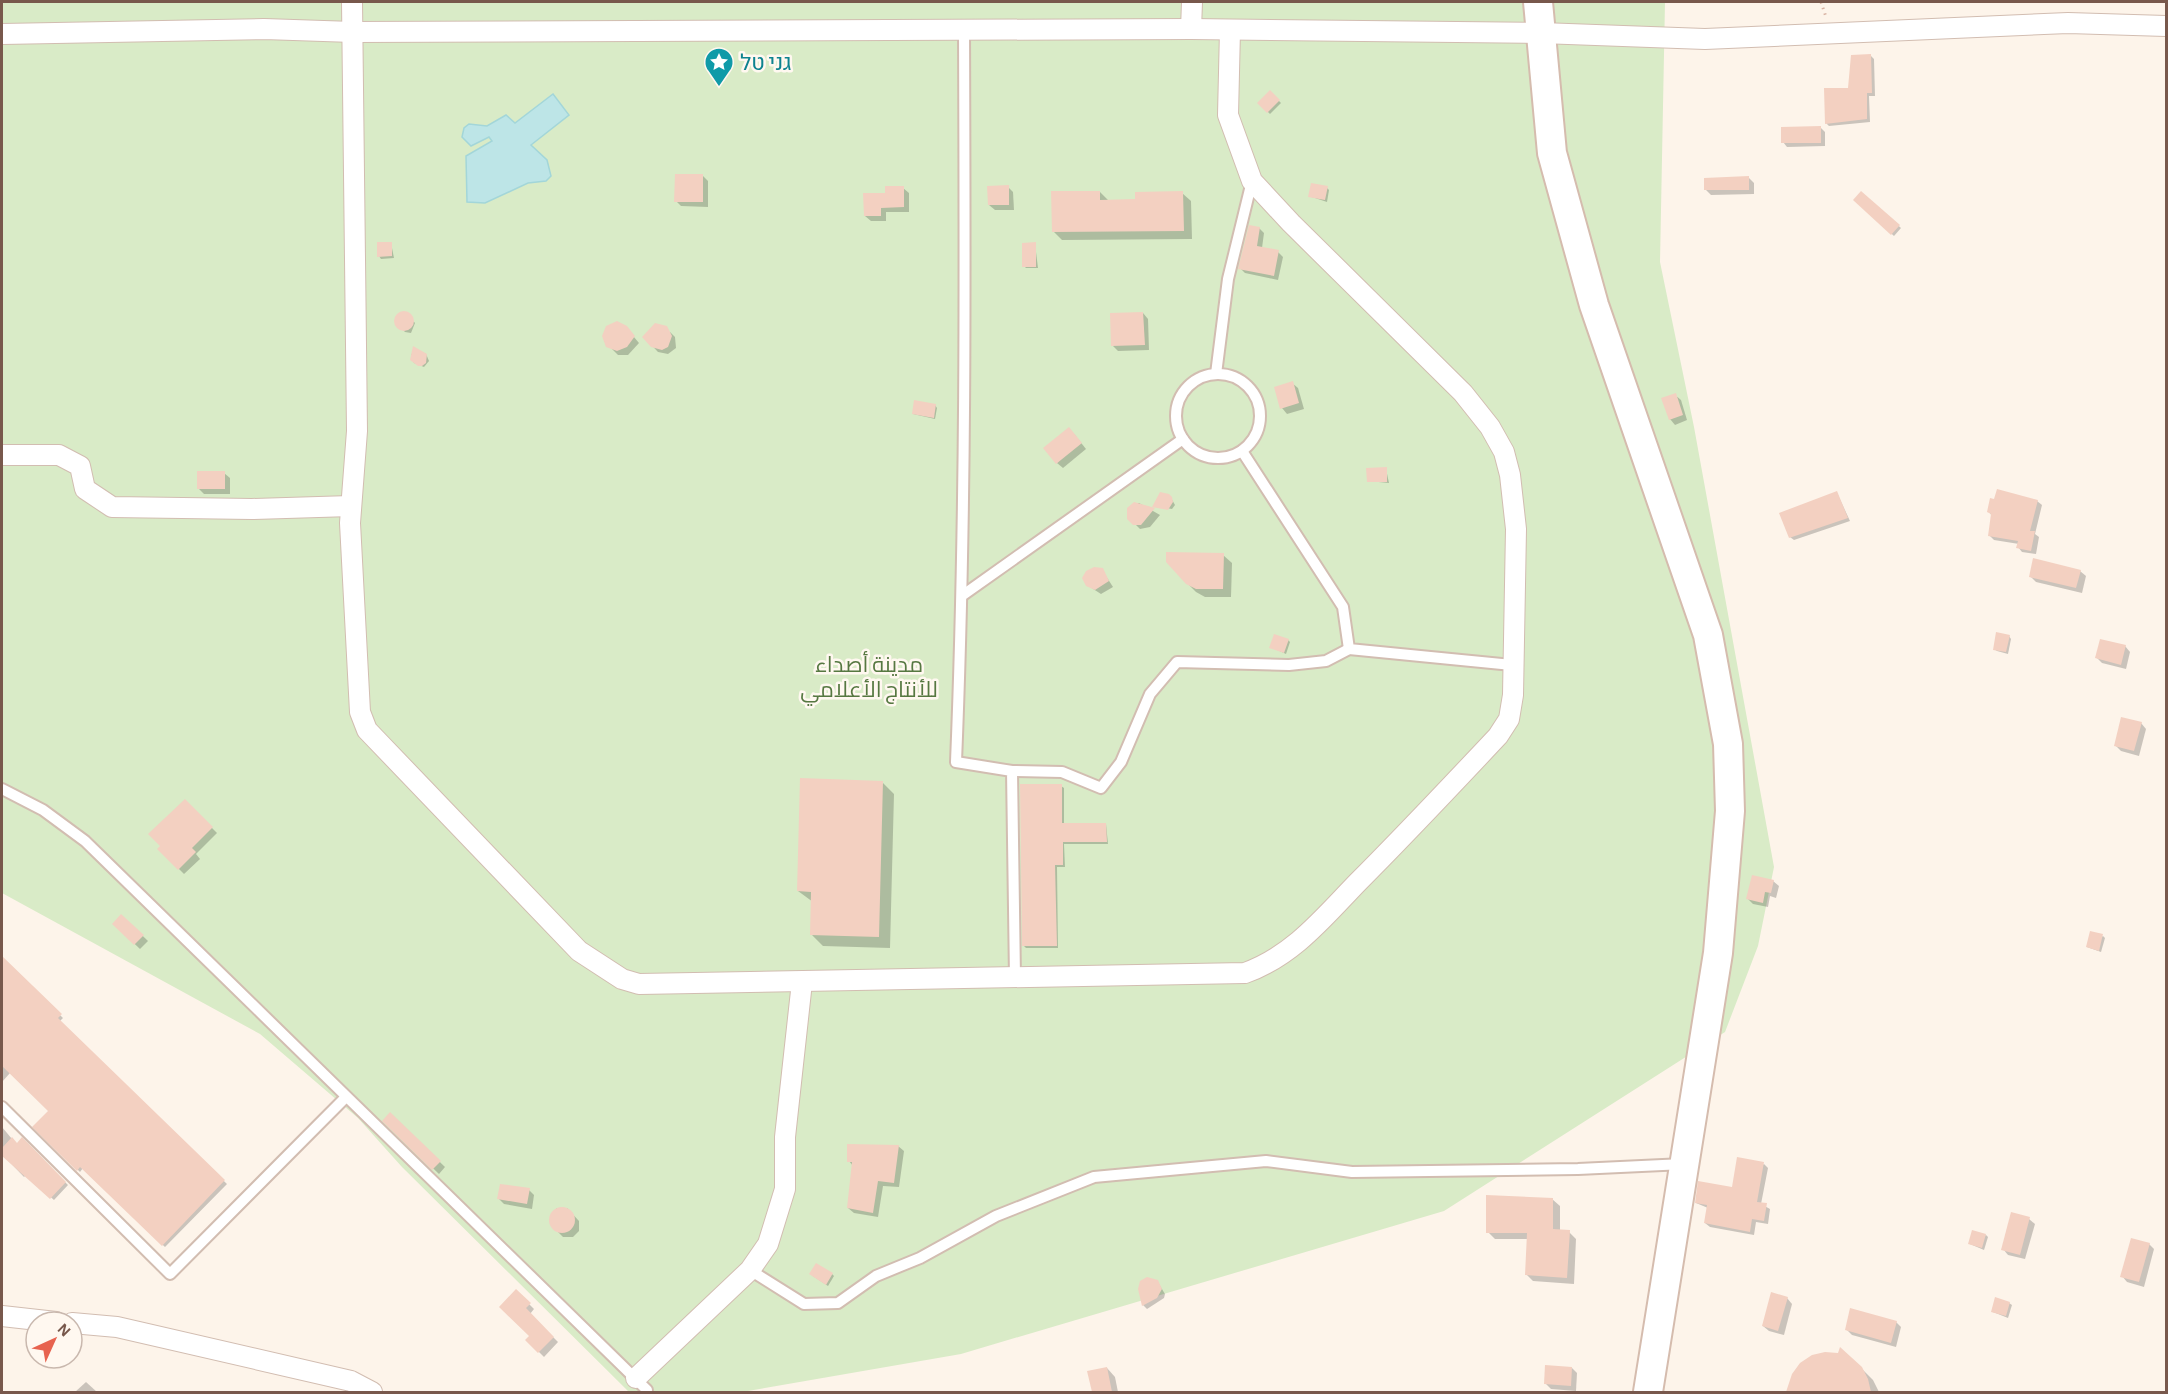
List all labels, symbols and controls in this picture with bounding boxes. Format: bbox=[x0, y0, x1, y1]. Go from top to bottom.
place icon: גני טל bbox=[703, 46, 735, 88]
place label: גני טל bbox=[740, 52, 792, 74]
park label: مدينة أصداء للأنتاج الأعلامي bbox=[800, 651, 938, 706]
north arrow bbox=[24, 1310, 84, 1370]
text: N bbox=[54, 1321, 73, 1340]

